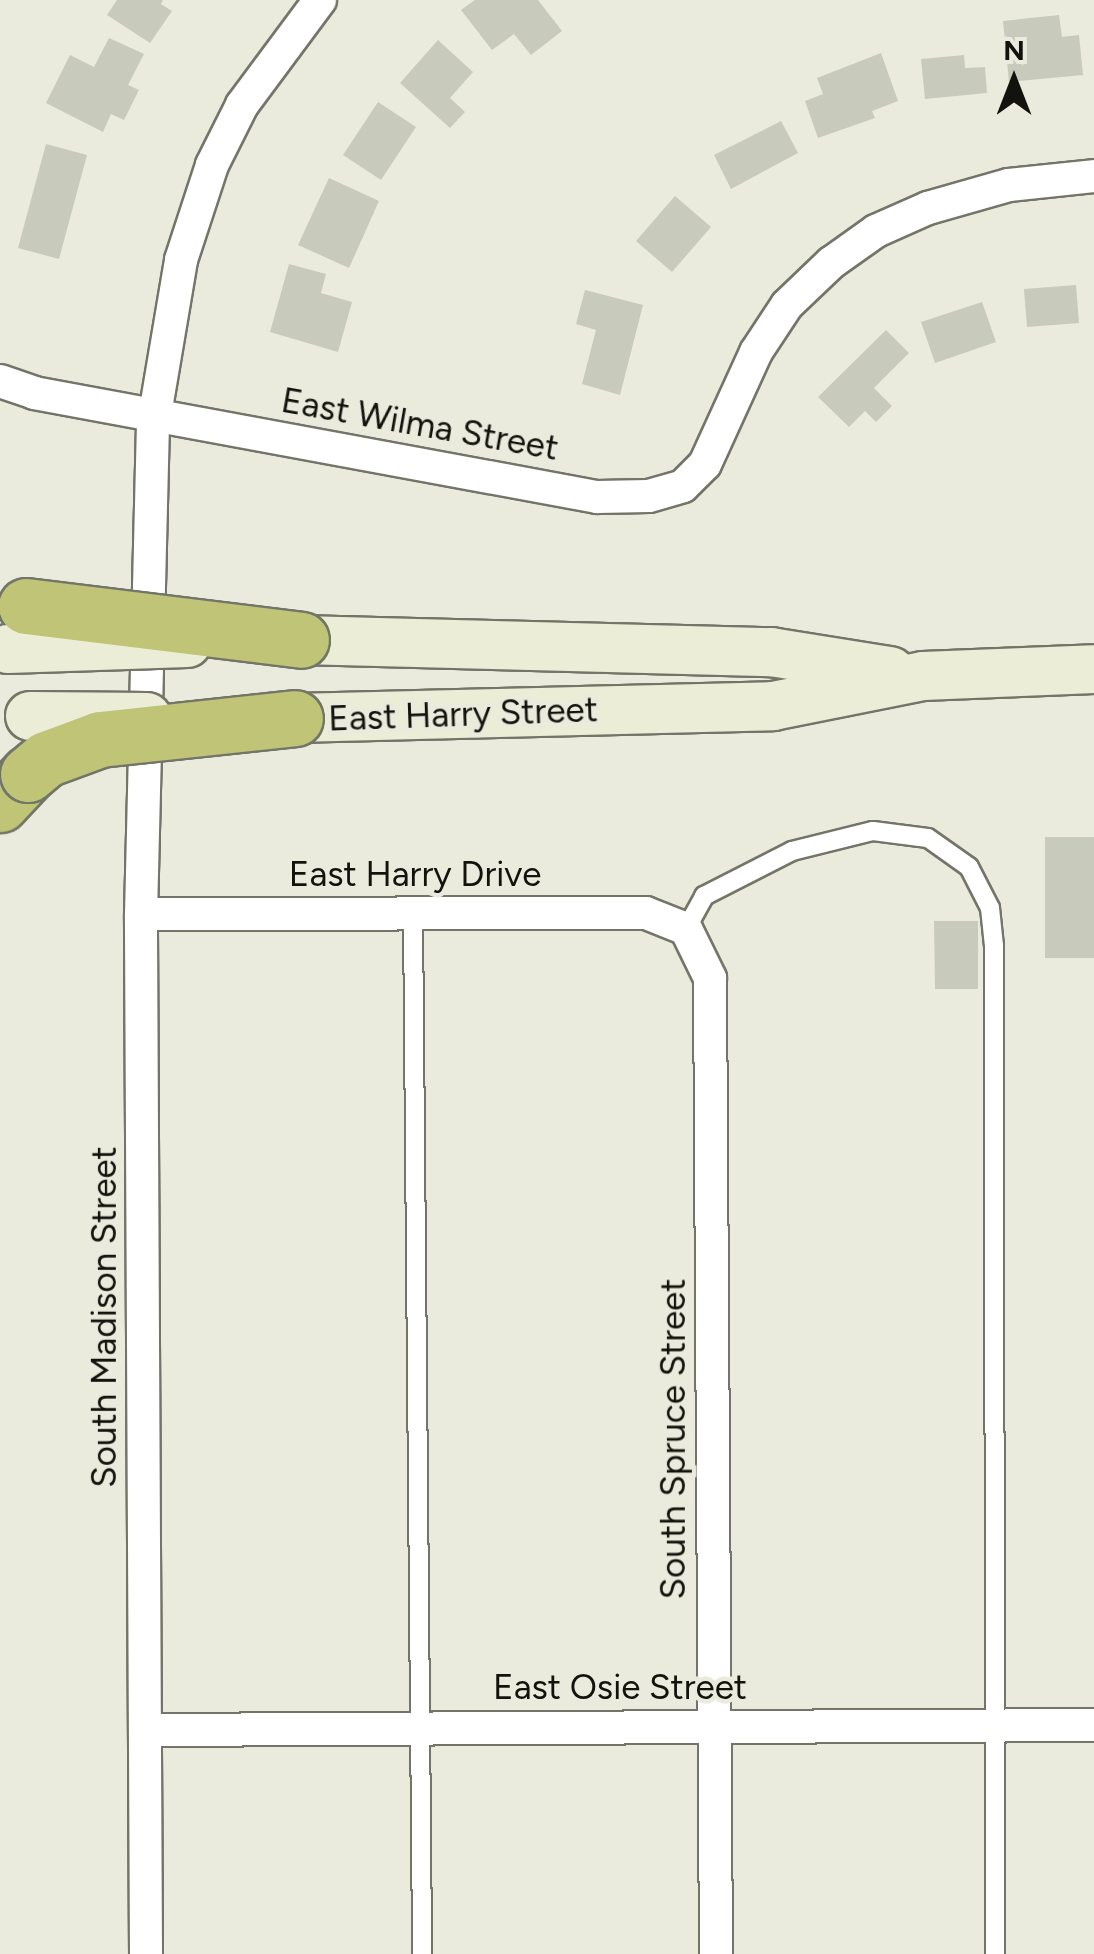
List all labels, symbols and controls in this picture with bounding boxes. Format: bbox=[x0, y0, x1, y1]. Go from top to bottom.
north arrow bbox=[964, 30, 1064, 130]
text: N bbox=[1003, 33, 1025, 67]
street label: East Wilma Street bbox=[278, 379, 562, 469]
street label: East Harry Street bbox=[328, 688, 598, 740]
street label: East Harry Drive bbox=[289, 853, 541, 895]
street label: South Madison Street bbox=[83, 1146, 125, 1488]
street label: South Spruce Street bbox=[652, 1279, 694, 1599]
street label: East Osie Street bbox=[493, 1666, 747, 1708]

